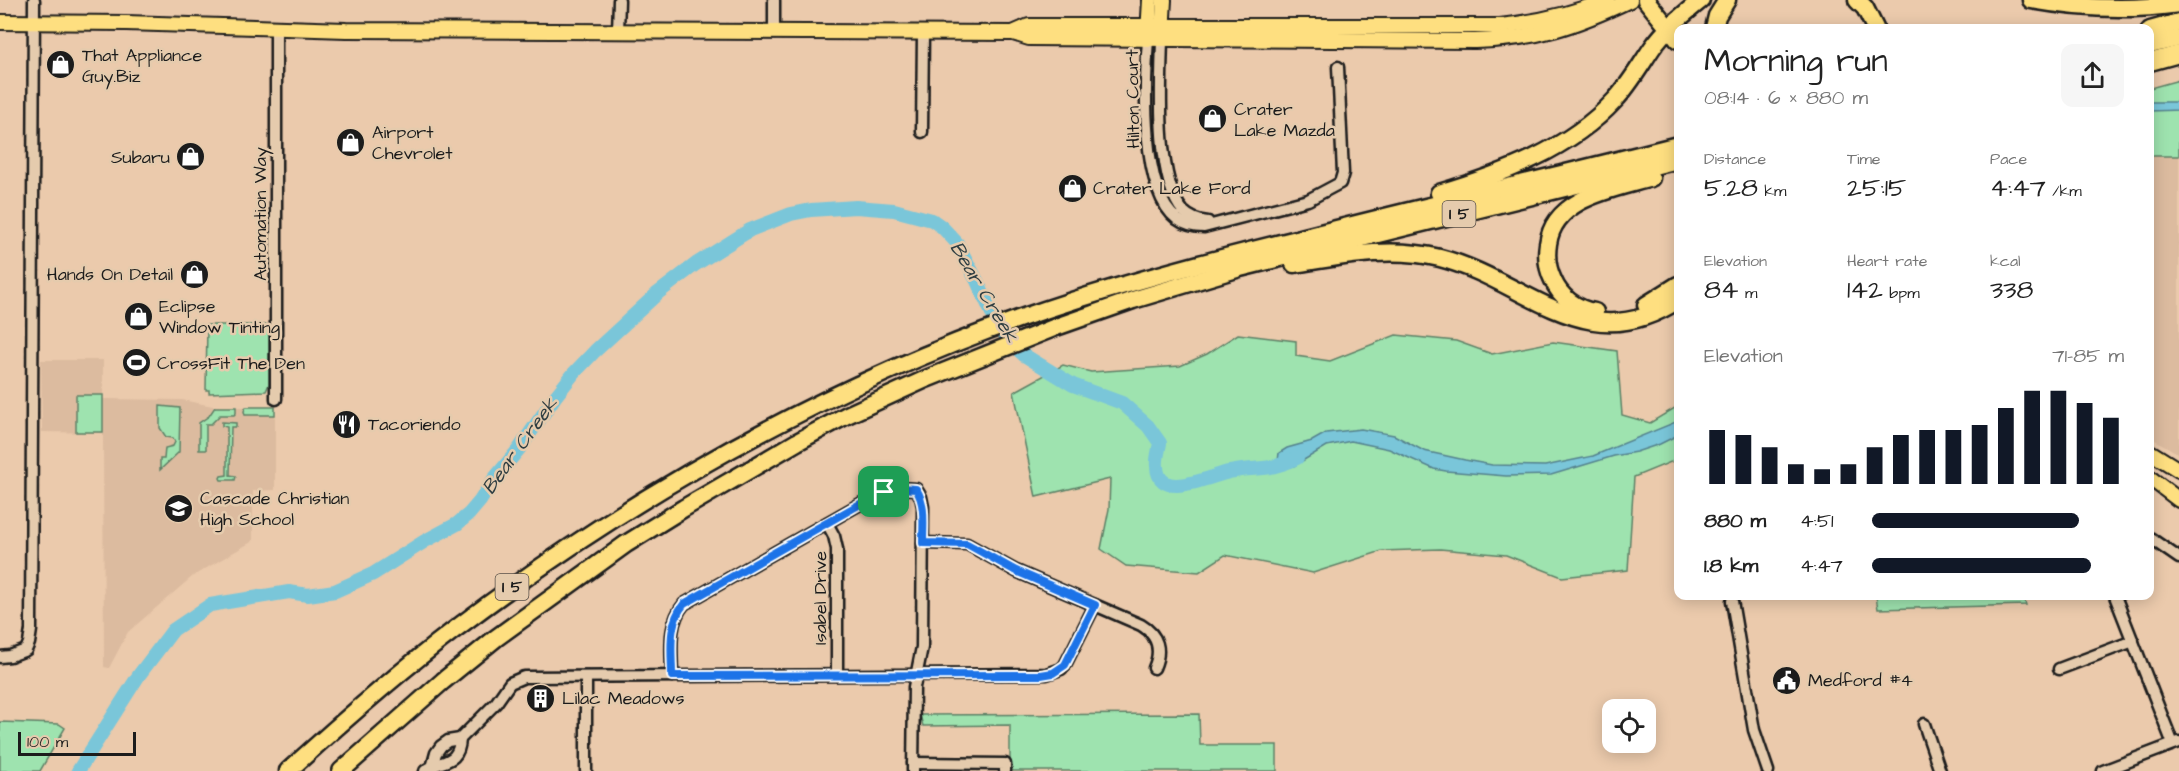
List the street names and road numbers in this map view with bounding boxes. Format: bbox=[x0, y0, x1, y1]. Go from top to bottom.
street label: Hilton Court bbox=[1120, 48, 1146, 149]
street label: Automation Way bbox=[248, 147, 274, 281]
road number: I 5 bbox=[1442, 201, 1476, 227]
street label: Isabel Drive bbox=[808, 551, 833, 645]
road number: I 5 bbox=[496, 574, 528, 600]

